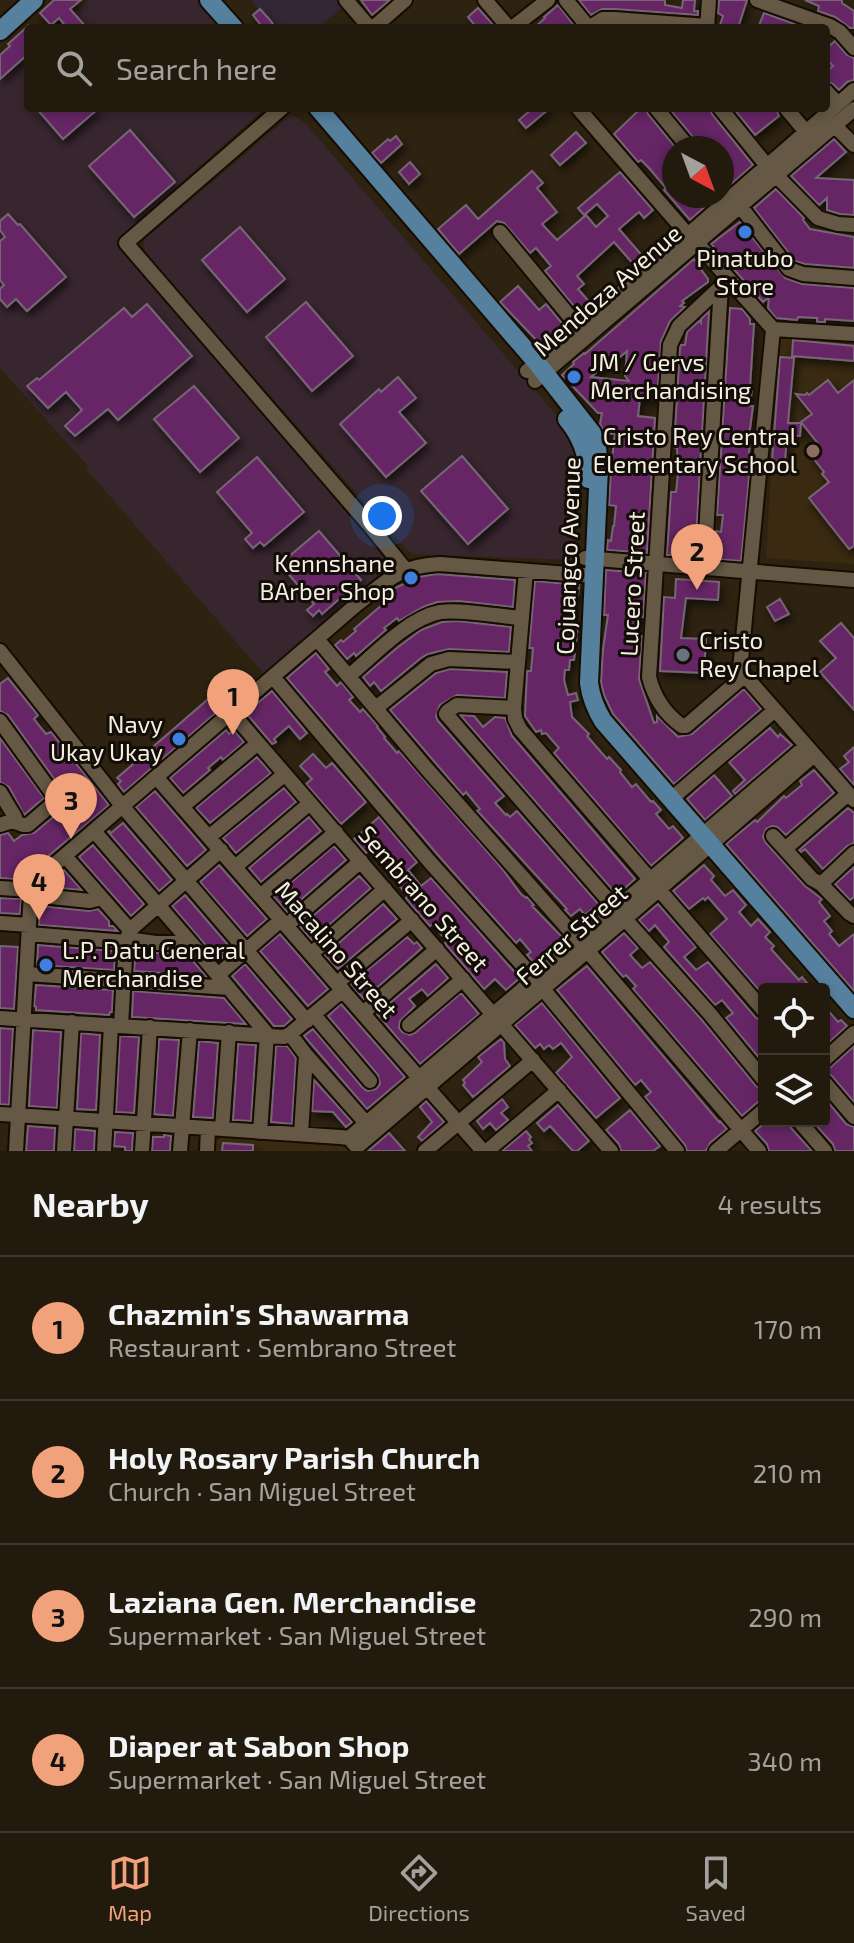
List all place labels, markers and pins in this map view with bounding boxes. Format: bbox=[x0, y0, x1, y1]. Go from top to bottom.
marker: Pinatubo Store bbox=[736, 223, 754, 241]
place label: Pinatubo Store bbox=[696, 243, 794, 300]
place label: JM / Gervs Merchandising bbox=[590, 347, 751, 404]
marker: JM / Gervs Merchandising bbox=[565, 368, 583, 386]
place label: Cristo Rey Central Elementary School bbox=[593, 421, 797, 478]
marker: Cristo Rey Central Elementary School bbox=[804, 442, 822, 460]
pin: 2 bbox=[671, 524, 723, 590]
place label: Kennshane BArber Shop bbox=[260, 548, 395, 605]
marker: Kennshane BArber Shop bbox=[402, 569, 420, 587]
place label: Cristo Rey Chapel bbox=[699, 625, 819, 682]
marker: Cristo Rey Chapel bbox=[674, 646, 692, 664]
pin: 1 bbox=[207, 669, 259, 735]
place label: Navy Ukay Ukay bbox=[50, 709, 163, 766]
marker: Navy Ukay Ukay bbox=[170, 730, 188, 748]
pin: 3 bbox=[45, 773, 97, 839]
pin: 4 bbox=[13, 854, 65, 920]
place label: L.P. Datu General Merchandise bbox=[62, 935, 245, 992]
marker: L.P. Datu General Merchandise bbox=[37, 956, 55, 974]

